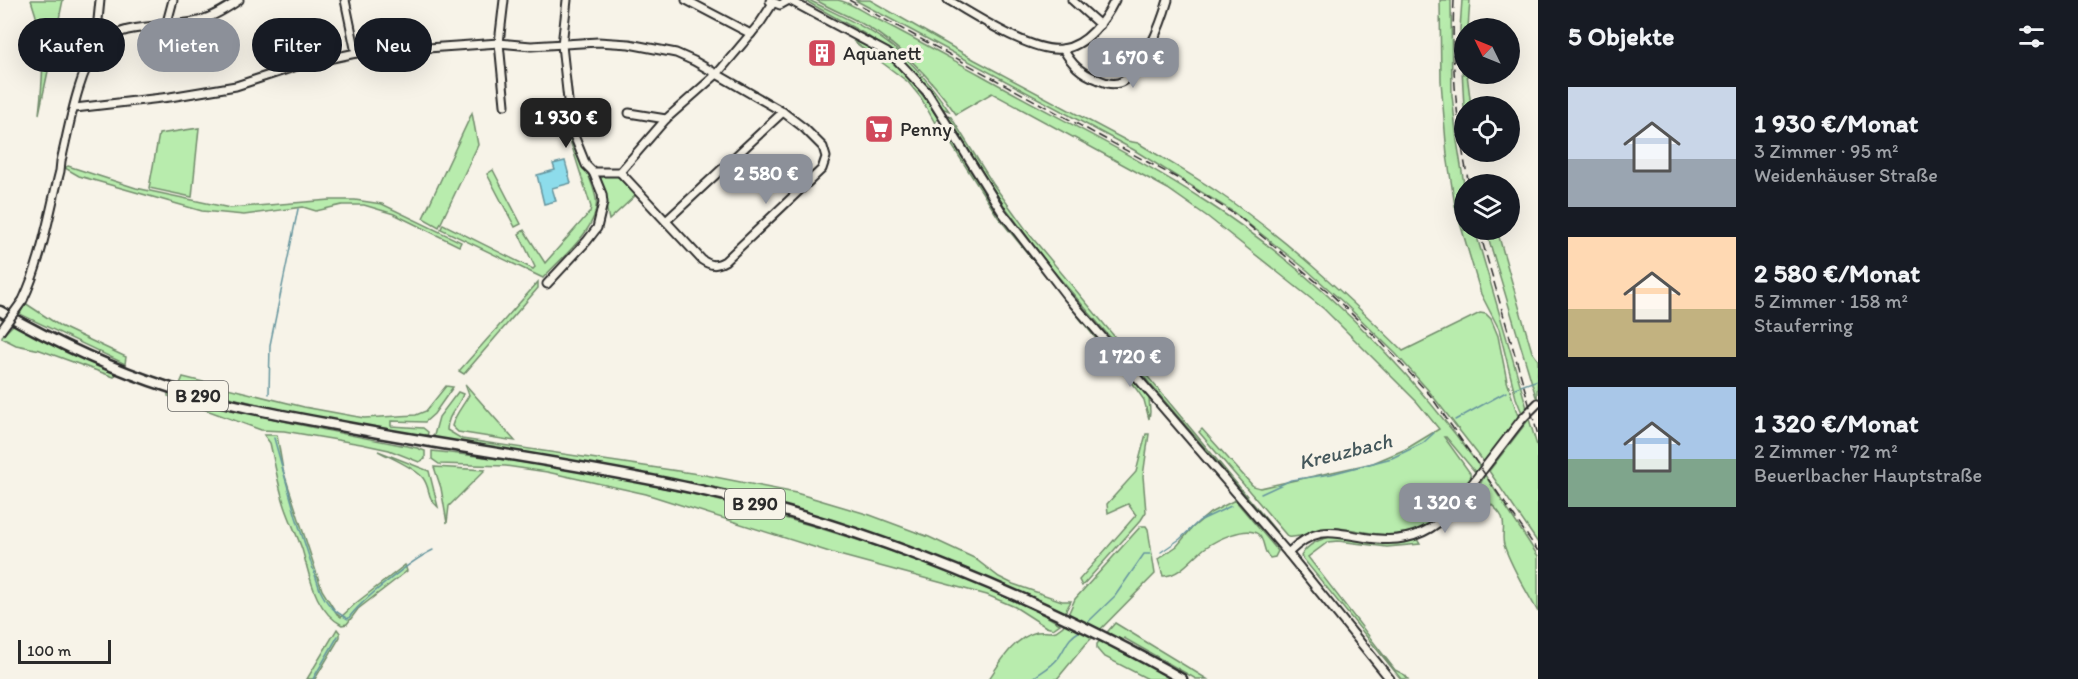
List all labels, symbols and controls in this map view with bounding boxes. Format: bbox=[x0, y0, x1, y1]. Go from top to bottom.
chip: Kaufen bbox=[18, 18, 125, 72]
chip: Mieten bbox=[137, 18, 240, 72]
chip: Filter bbox=[252, 18, 342, 72]
chip: Neu bbox=[354, 18, 432, 72]
north arrow bbox=[1454, 18, 1520, 84]
map controls bbox=[1454, 18, 1520, 240]
text: 5 Objekte bbox=[1568, 20, 1674, 52]
icon: filters bbox=[2015, 20, 2048, 53]
building icon: Aquanett bbox=[806, 37, 838, 69]
pin: 1 670 € bbox=[1078, 38, 1188, 89]
place label: Aquanett bbox=[843, 41, 921, 65]
text: 1 670 € bbox=[1102, 45, 1164, 69]
button: locate bbox=[1454, 96, 1520, 162]
pin: 1 930 € bbox=[511, 98, 621, 149]
text: 1 930 € bbox=[534, 105, 598, 129]
text: 1 930 €/Monat bbox=[1754, 107, 1918, 139]
icon: home bbox=[1616, 111, 1688, 183]
supermarket icon: Penny bbox=[863, 113, 895, 145]
place label: Penny bbox=[900, 117, 952, 141]
text: 3 Zimmer · 95 m² bbox=[1754, 139, 1899, 163]
pin: 2 580 € bbox=[711, 154, 821, 205]
text: 2 580 € bbox=[734, 161, 798, 185]
text: Weidenhäuser Straße bbox=[1754, 163, 1938, 187]
button: layers bbox=[1454, 174, 1520, 240]
text: 2 580 €/Monat bbox=[1754, 257, 1920, 289]
icon: home bbox=[1616, 261, 1688, 333]
text: 5 Zimmer · 158 m² bbox=[1754, 289, 1908, 313]
text: Stauferring bbox=[1754, 313, 1853, 337]
pin: 1 720 € bbox=[1075, 337, 1185, 388]
text: 1 720 € bbox=[1099, 344, 1161, 368]
road number: B 290 bbox=[168, 381, 228, 411]
text: 1 320 €/Monat bbox=[1754, 407, 1918, 439]
icon: home bbox=[1616, 411, 1688, 483]
water label: Kreuzbach bbox=[1296, 427, 1394, 475]
text: 2 Zimmer · 72 m² bbox=[1754, 439, 1898, 463]
text: Beuerlbacher Hauptstraße bbox=[1754, 463, 1982, 487]
pin: 1 320 € bbox=[1390, 483, 1500, 534]
road number: B 290 bbox=[725, 489, 785, 519]
text: 1 320 € bbox=[1413, 490, 1477, 514]
scale bar bbox=[18, 637, 111, 664]
text: 100 m bbox=[27, 641, 71, 660]

